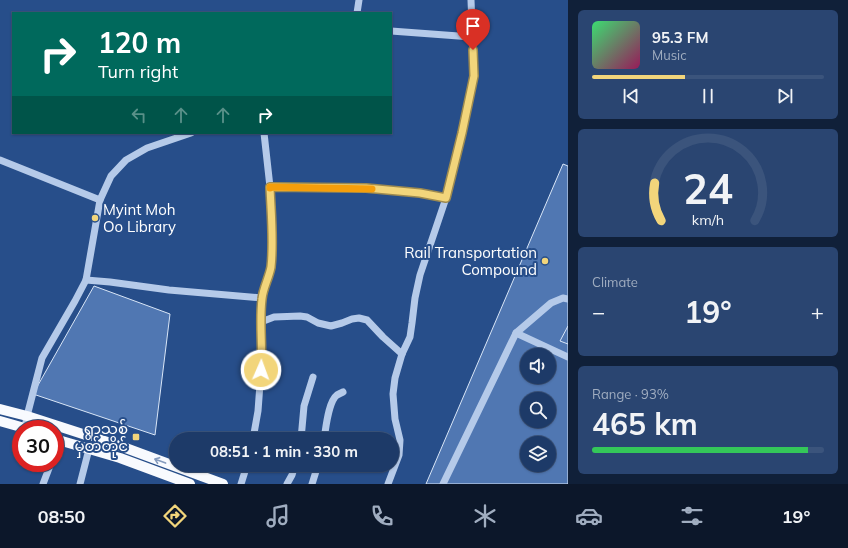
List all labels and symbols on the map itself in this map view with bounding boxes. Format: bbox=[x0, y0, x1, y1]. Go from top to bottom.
pin bbox=[456, 9, 490, 50]
place label: Myint Moh Oo Library bbox=[103, 200, 176, 236]
marker: Myint Moh Oo Library bbox=[90, 213, 100, 223]
place label: Rail Transportation Compound bbox=[404, 243, 537, 279]
marker: Rail Transportation Compound bbox=[540, 256, 550, 266]
position arrow bbox=[240, 349, 282, 391]
place label: ရွာသစ် မှတ်တိုင် bbox=[74, 419, 128, 458]
speed limit sign: 30 bbox=[12, 420, 64, 472]
marker: ရွာသစ် မှတ်တိုင် bbox=[131, 432, 141, 442]
one-way arrow bbox=[155, 456, 167, 464]

